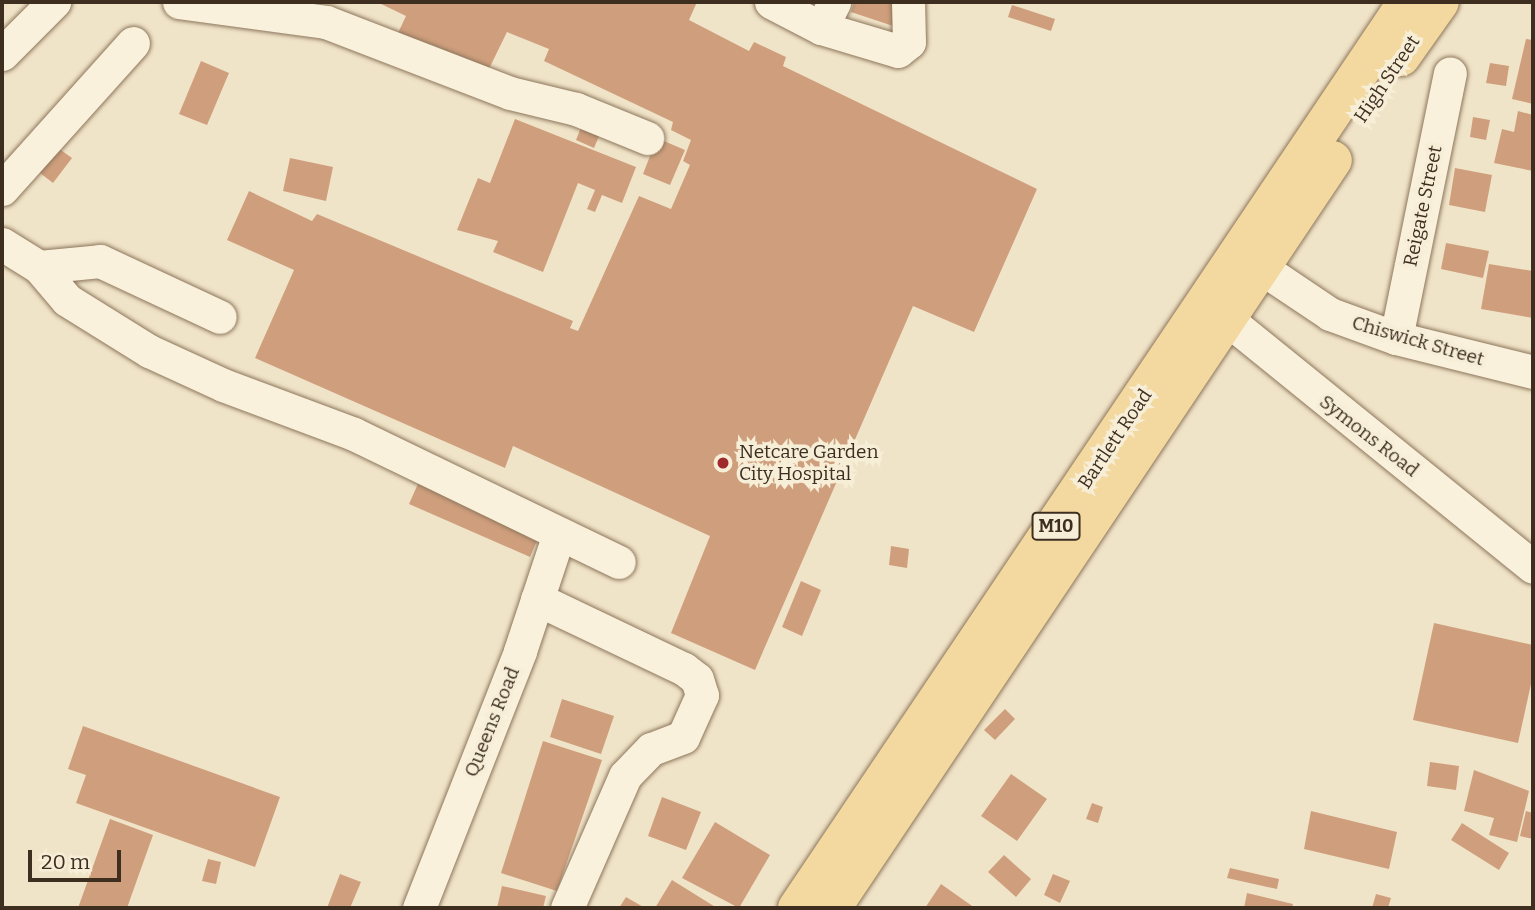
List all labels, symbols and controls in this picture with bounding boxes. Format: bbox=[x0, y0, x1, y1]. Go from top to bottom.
street label: High Street bbox=[1349, 31, 1425, 127]
street label: Reigate Street bbox=[1399, 143, 1447, 269]
street label: Chiswick Street bbox=[1349, 311, 1487, 371]
street label: Bartlett Road bbox=[1073, 385, 1157, 493]
street label: Symons Road bbox=[1315, 390, 1423, 482]
place label: Netcare Garden City Hospital bbox=[739, 441, 878, 485]
marker: Netcare Garden City Hospital bbox=[713, 453, 733, 473]
road number: M10 bbox=[1032, 512, 1080, 540]
street label: Queens Road bbox=[460, 664, 524, 780]
scale bar bbox=[32, 836, 124, 880]
text: 20 m bbox=[41, 849, 90, 875]

